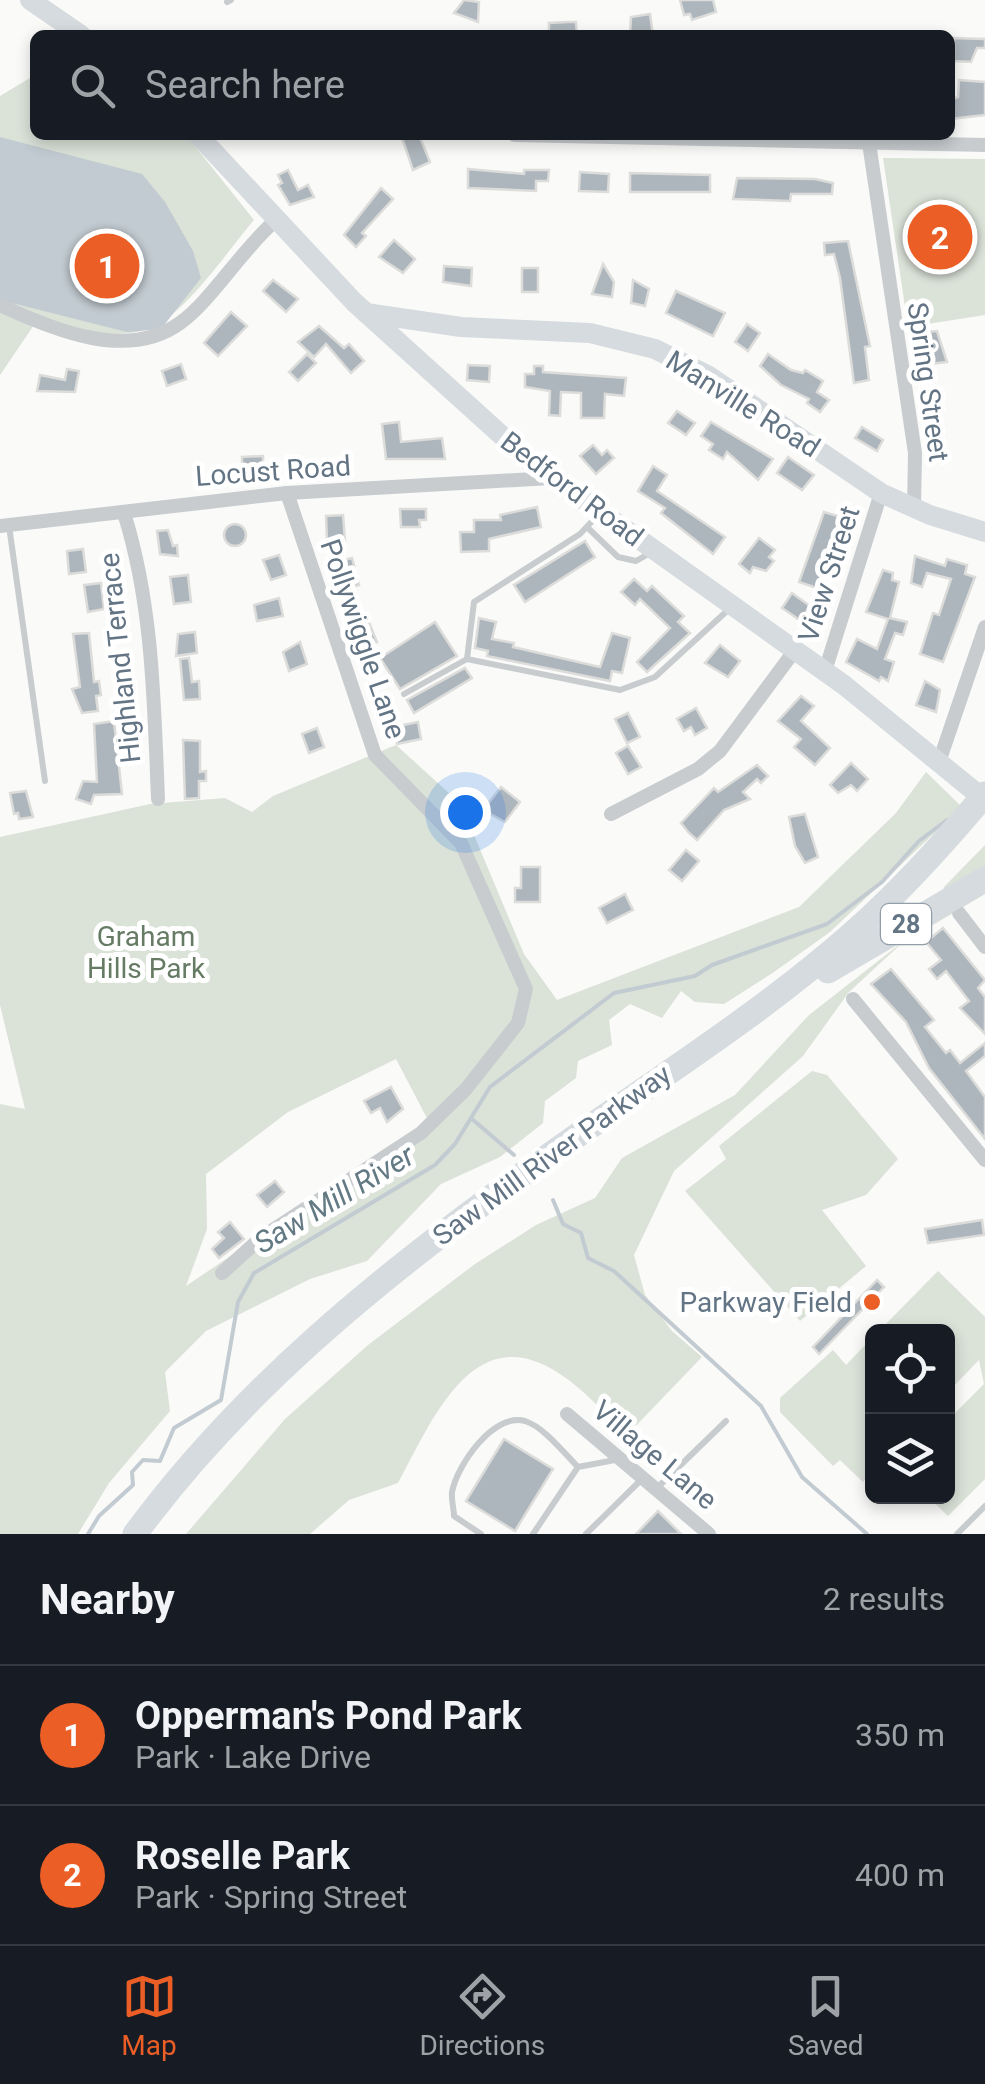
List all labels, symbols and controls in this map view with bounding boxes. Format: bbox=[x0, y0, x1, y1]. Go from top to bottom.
search box bbox=[30, 30, 955, 140]
icon: search bbox=[65, 58, 120, 113]
text: Search here bbox=[145, 63, 345, 107]
pin: 2 bbox=[908, 200, 972, 274]
pin: 1 bbox=[74, 228, 140, 304]
street label: Spring Street bbox=[900, 300, 956, 464]
street label: Manville Road bbox=[660, 344, 826, 464]
street label: Bedford Road bbox=[494, 425, 650, 553]
street label: Locust Road bbox=[194, 449, 352, 493]
street label: View Street bbox=[791, 502, 867, 646]
street label: Pollywiggle Lane bbox=[313, 535, 413, 743]
street label: Highland Terrace bbox=[93, 551, 147, 765]
your location bbox=[440, 787, 491, 838]
road number: 28 bbox=[881, 904, 931, 944]
park label: Graham Hills Park bbox=[87, 920, 206, 985]
street label: Saw Mill River Parkway bbox=[427, 1058, 677, 1252]
water label: Saw Mill River bbox=[248, 1137, 421, 1260]
place label: Parkway Field bbox=[680, 1286, 852, 1319]
marker: Parkway Field bbox=[861, 1291, 883, 1313]
map controls bbox=[865, 1324, 955, 1504]
button: locate bbox=[865, 1324, 955, 1414]
street label: Village Lane bbox=[586, 1394, 724, 1516]
button: layers bbox=[865, 1414, 955, 1504]
text: Nearby bbox=[40, 1575, 175, 1624]
text: 2 results bbox=[823, 1580, 945, 1618]
text: Opperman's Pond Park bbox=[135, 1694, 521, 1738]
text: 1 bbox=[63, 1716, 82, 1754]
text: 350 m bbox=[855, 1716, 945, 1754]
text: Park · Lake Drive bbox=[135, 1738, 371, 1776]
text: Roselle Park bbox=[135, 1834, 350, 1878]
text: 2 bbox=[63, 1856, 82, 1894]
text: 400 m bbox=[855, 1856, 945, 1894]
text: Park · Spring Street bbox=[135, 1878, 407, 1916]
tab: Map bbox=[121, 1969, 177, 2062]
tab: Directions bbox=[419, 1969, 545, 2062]
tab: Saved bbox=[788, 1969, 864, 2062]

